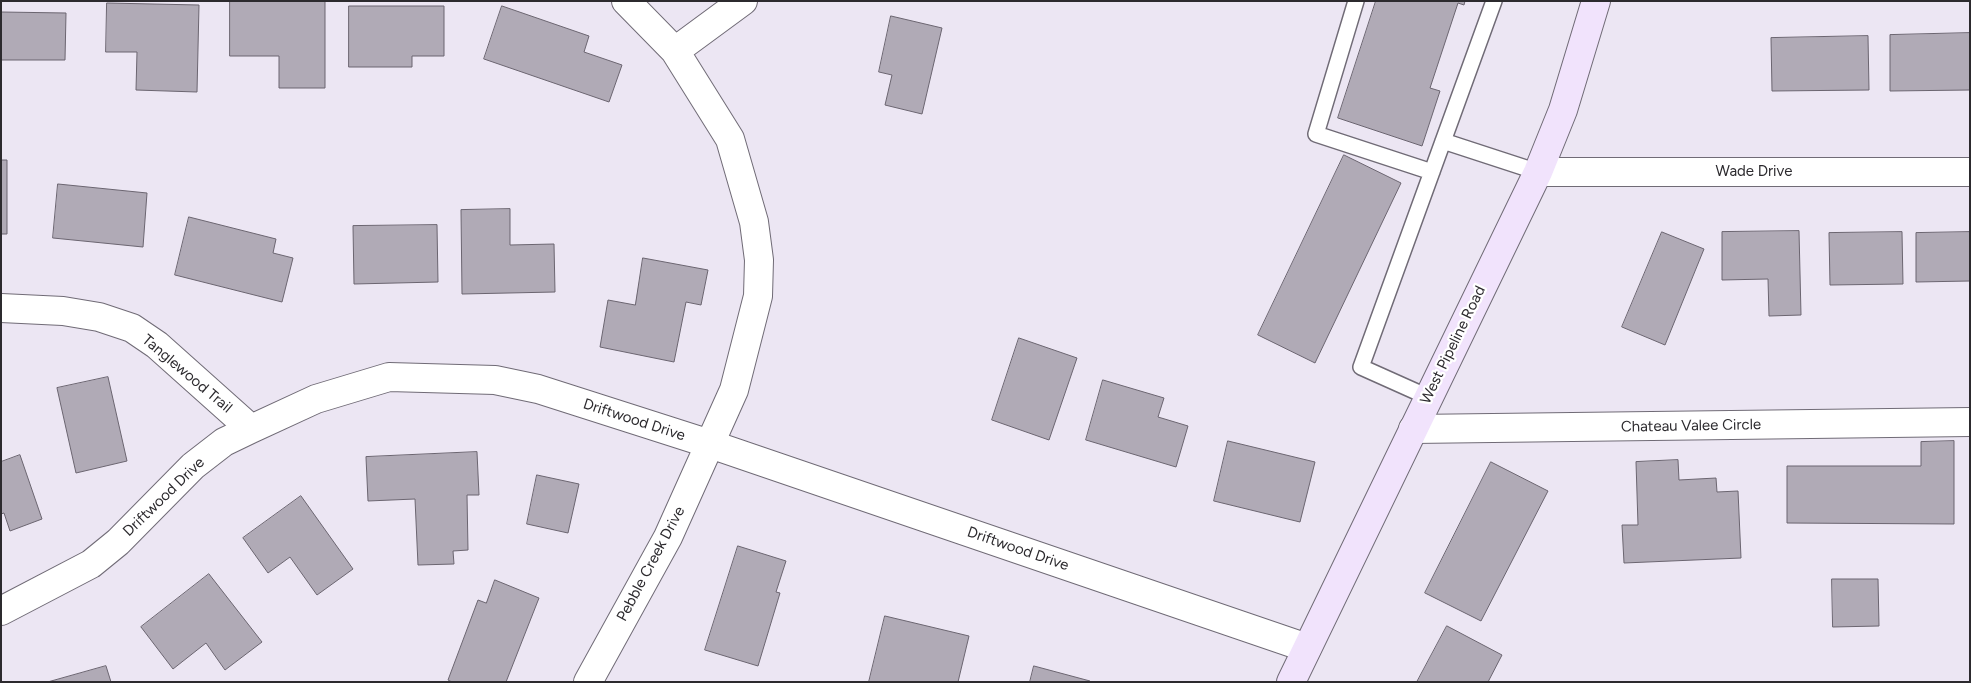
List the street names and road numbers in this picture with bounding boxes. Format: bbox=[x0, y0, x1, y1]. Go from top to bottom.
street label: Wade Drive bbox=[1716, 163, 1792, 181]
street label: West Pipeline Road bbox=[1417, 283, 1489, 407]
street label: Tanglewood Trail bbox=[138, 331, 236, 417]
street label: Driftwood Drive bbox=[581, 395, 687, 445]
street label: Chateau Valee Circle bbox=[1621, 416, 1761, 436]
street label: Driftwood Drive bbox=[120, 454, 208, 540]
street label: Pebble Creek Drive bbox=[613, 504, 689, 624]
street label: Driftwood Drive bbox=[965, 523, 1071, 575]

